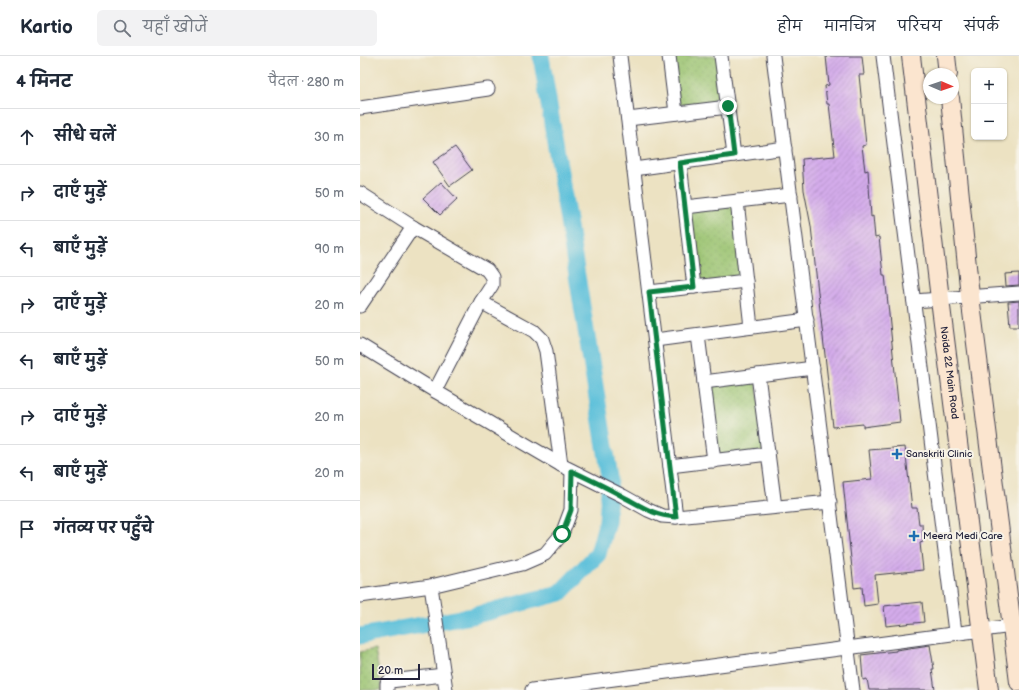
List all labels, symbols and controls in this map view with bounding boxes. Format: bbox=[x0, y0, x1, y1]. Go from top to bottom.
search box bbox=[97, 10, 377, 46]
text: Kartio bbox=[20, 16, 73, 39]
icon: search bbox=[111, 17, 133, 39]
text: यहाँ खोजें bbox=[143, 18, 207, 37]
text: होम bbox=[778, 18, 802, 35]
text: मानचित्र bbox=[824, 18, 876, 35]
text: परिचय bbox=[898, 18, 942, 35]
text: संपर्क bbox=[964, 18, 999, 35]
north arrow bbox=[923, 68, 959, 104]
map controls bbox=[971, 68, 1007, 140]
button: + bbox=[971, 68, 1007, 104]
text: 4 मिनट bbox=[16, 72, 72, 92]
text: पैदल · 280 m bbox=[268, 74, 344, 90]
route end bbox=[719, 97, 737, 115]
button: − bbox=[971, 104, 1007, 140]
icon: ahead bbox=[16, 126, 38, 148]
text: सीधे चलें bbox=[54, 127, 116, 146]
text: 30 m bbox=[314, 129, 344, 145]
icon: right bbox=[16, 182, 38, 204]
text: दाएँ मुड़ें bbox=[54, 183, 106, 202]
text: 50 m bbox=[315, 185, 344, 201]
icon: left bbox=[16, 238, 38, 260]
text: बाएँ मुड़ें bbox=[54, 239, 107, 258]
text: 90 m bbox=[315, 241, 344, 257]
icon: right bbox=[16, 294, 38, 316]
text: दाएँ मुड़ें bbox=[54, 295, 106, 314]
text: 20 m bbox=[314, 297, 344, 313]
street label: Noida 22 Main Road bbox=[937, 326, 961, 420]
icon: left bbox=[16, 350, 38, 372]
text: बाएँ मुड़ें bbox=[54, 351, 107, 370]
text: 50 m bbox=[315, 353, 344, 369]
icon: right bbox=[16, 406, 38, 428]
text: दाएँ मुड़ें bbox=[54, 407, 106, 426]
text: 20 m bbox=[314, 409, 344, 425]
marker: Sanskriti Clinic bbox=[891, 448, 903, 460]
place label: Sanskriti Clinic bbox=[906, 448, 972, 460]
icon: left bbox=[16, 462, 38, 484]
text: बाएँ मुड़ें bbox=[54, 463, 107, 482]
text: 20 m bbox=[314, 465, 344, 481]
icon: arrive bbox=[16, 518, 38, 540]
text: गंतव्य पर पहुँचे bbox=[54, 519, 153, 538]
route start bbox=[553, 525, 571, 543]
marker: Meera Medi Care bbox=[908, 530, 920, 542]
place label: Meera Medi Care bbox=[923, 530, 1003, 542]
scale bar bbox=[372, 662, 420, 681]
text: 20 m bbox=[378, 664, 403, 677]

